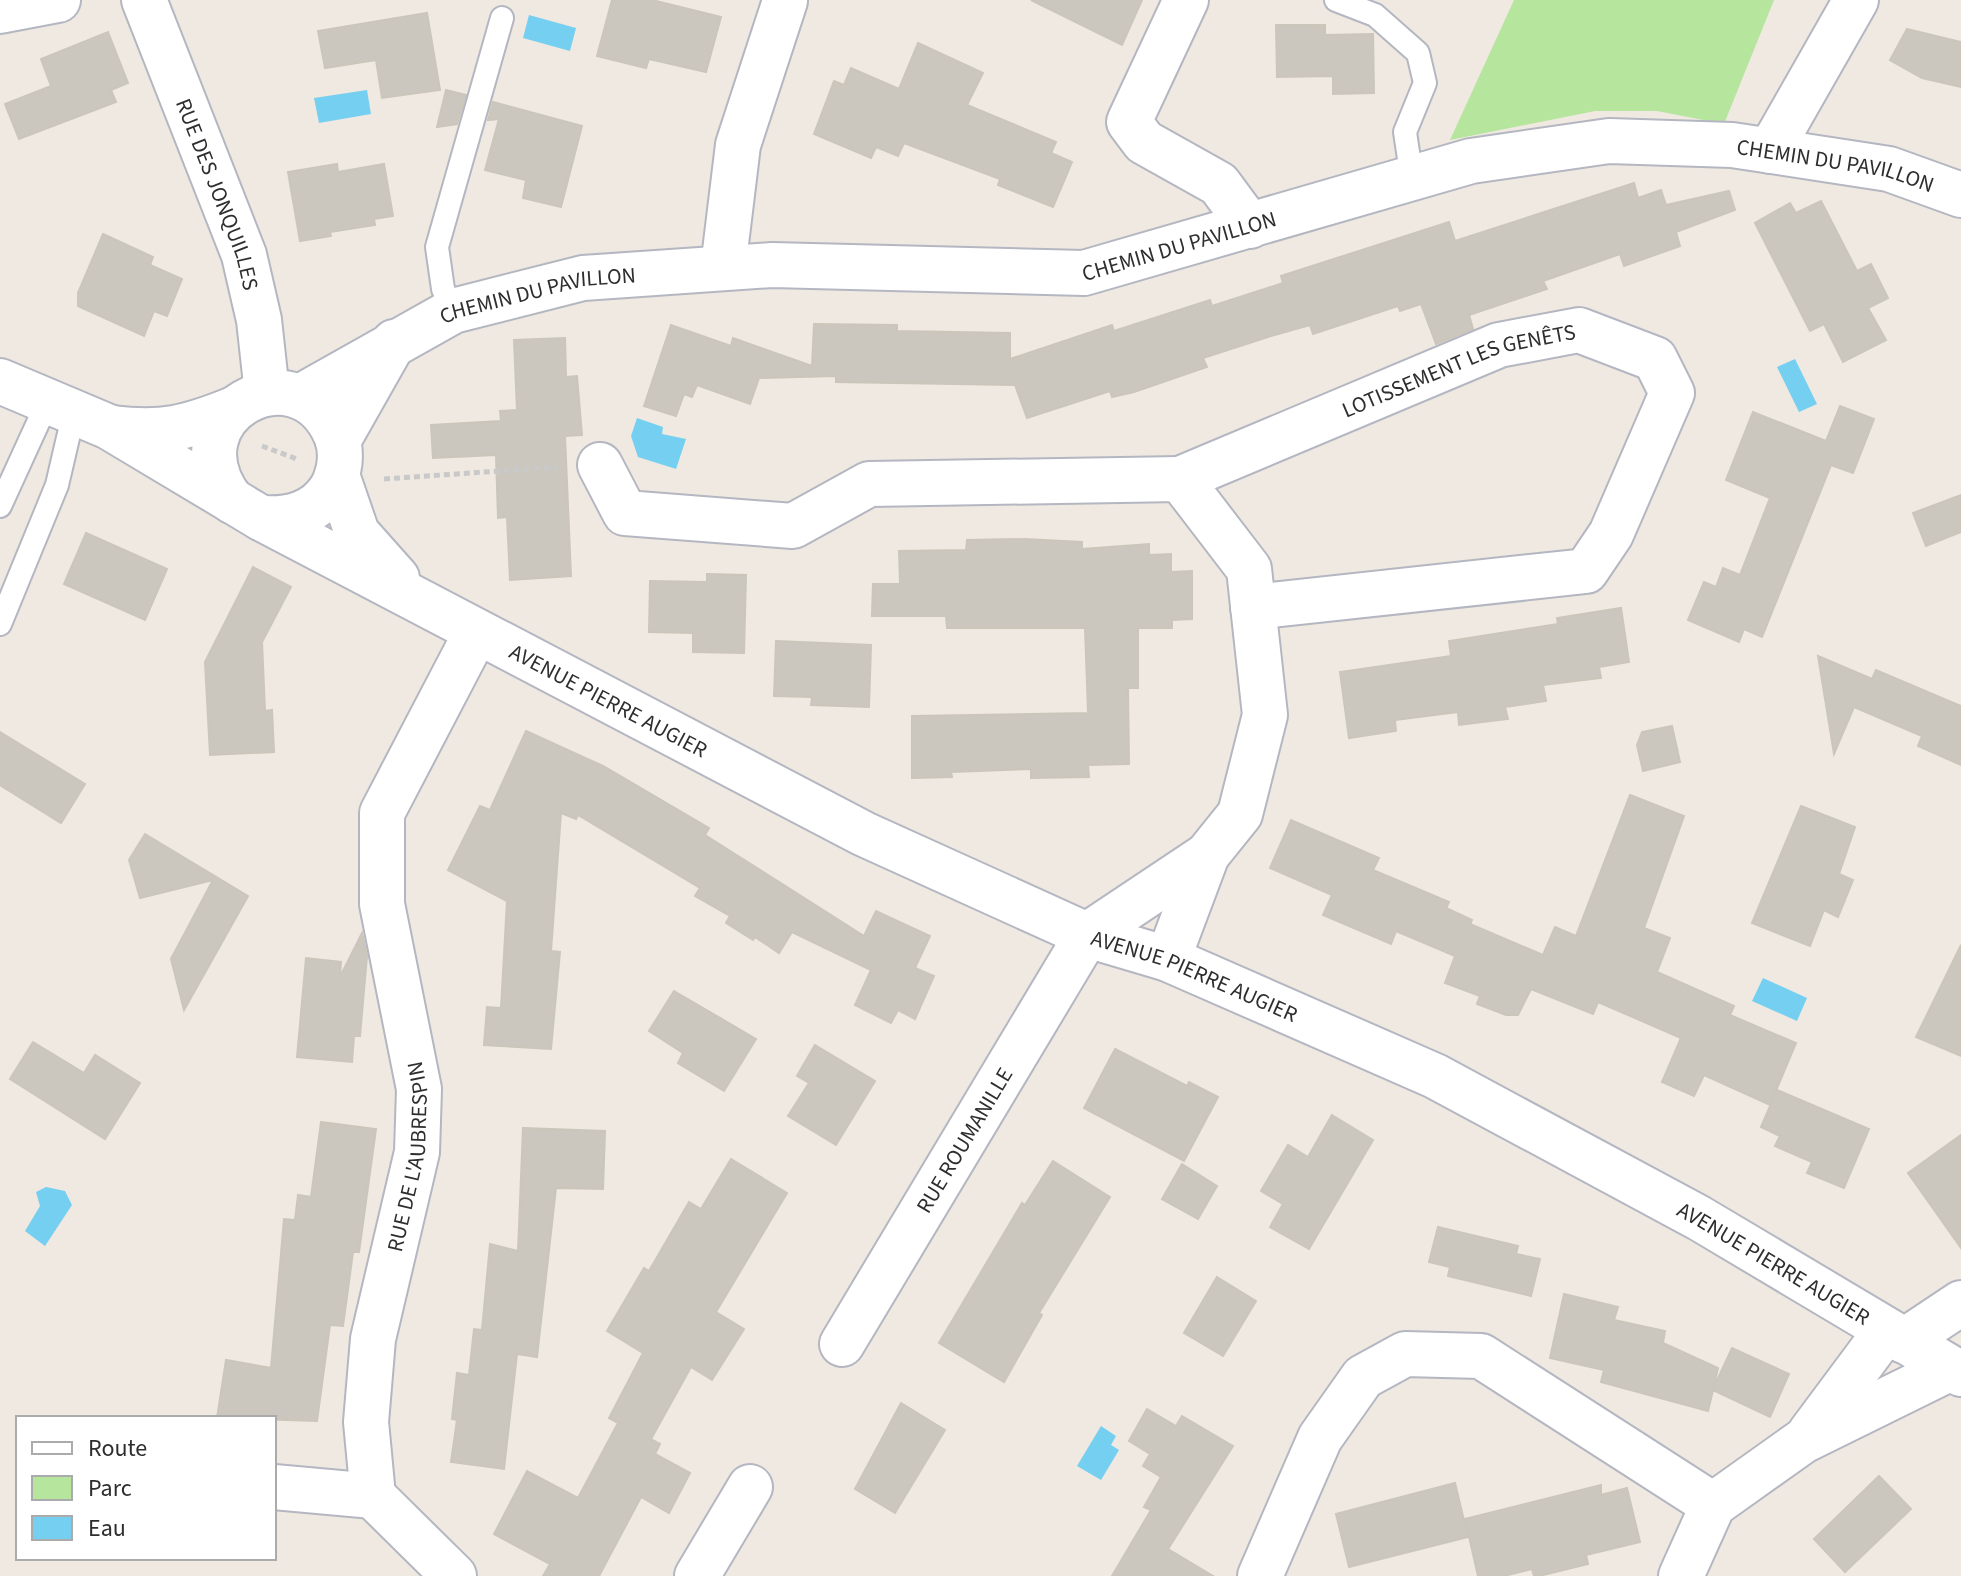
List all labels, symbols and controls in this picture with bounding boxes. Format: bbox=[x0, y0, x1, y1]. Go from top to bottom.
street label: RUE DES JONQUILLES bbox=[167, 94, 267, 293]
street label: CHEMIN DU PAVILLON bbox=[1734, 131, 1938, 201]
street label: CHEMIN DU PAVILLON bbox=[1078, 203, 1280, 290]
street label: CHEMIN DU PAVILLON bbox=[433, 259, 637, 333]
street label: LOTISSEMENT LES GENÊTS bbox=[1337, 316, 1578, 426]
street label: AVENUE PIERRE AUGIER bbox=[504, 636, 713, 766]
street label: AVENUE PIERRE AUGIER bbox=[1087, 922, 1302, 1031]
street label: RUE DE L'AUBRESPIN bbox=[379, 1059, 437, 1255]
street label: RUE ROUMANILLE bbox=[909, 1062, 1021, 1219]
street label: AVENUE PIERRE AUGIER bbox=[1671, 1194, 1876, 1333]
legend bbox=[16, 1416, 276, 1560]
text: Route bbox=[88, 1431, 147, 1466]
text: Parc bbox=[88, 1471, 132, 1506]
text: Eau bbox=[88, 1511, 126, 1546]

